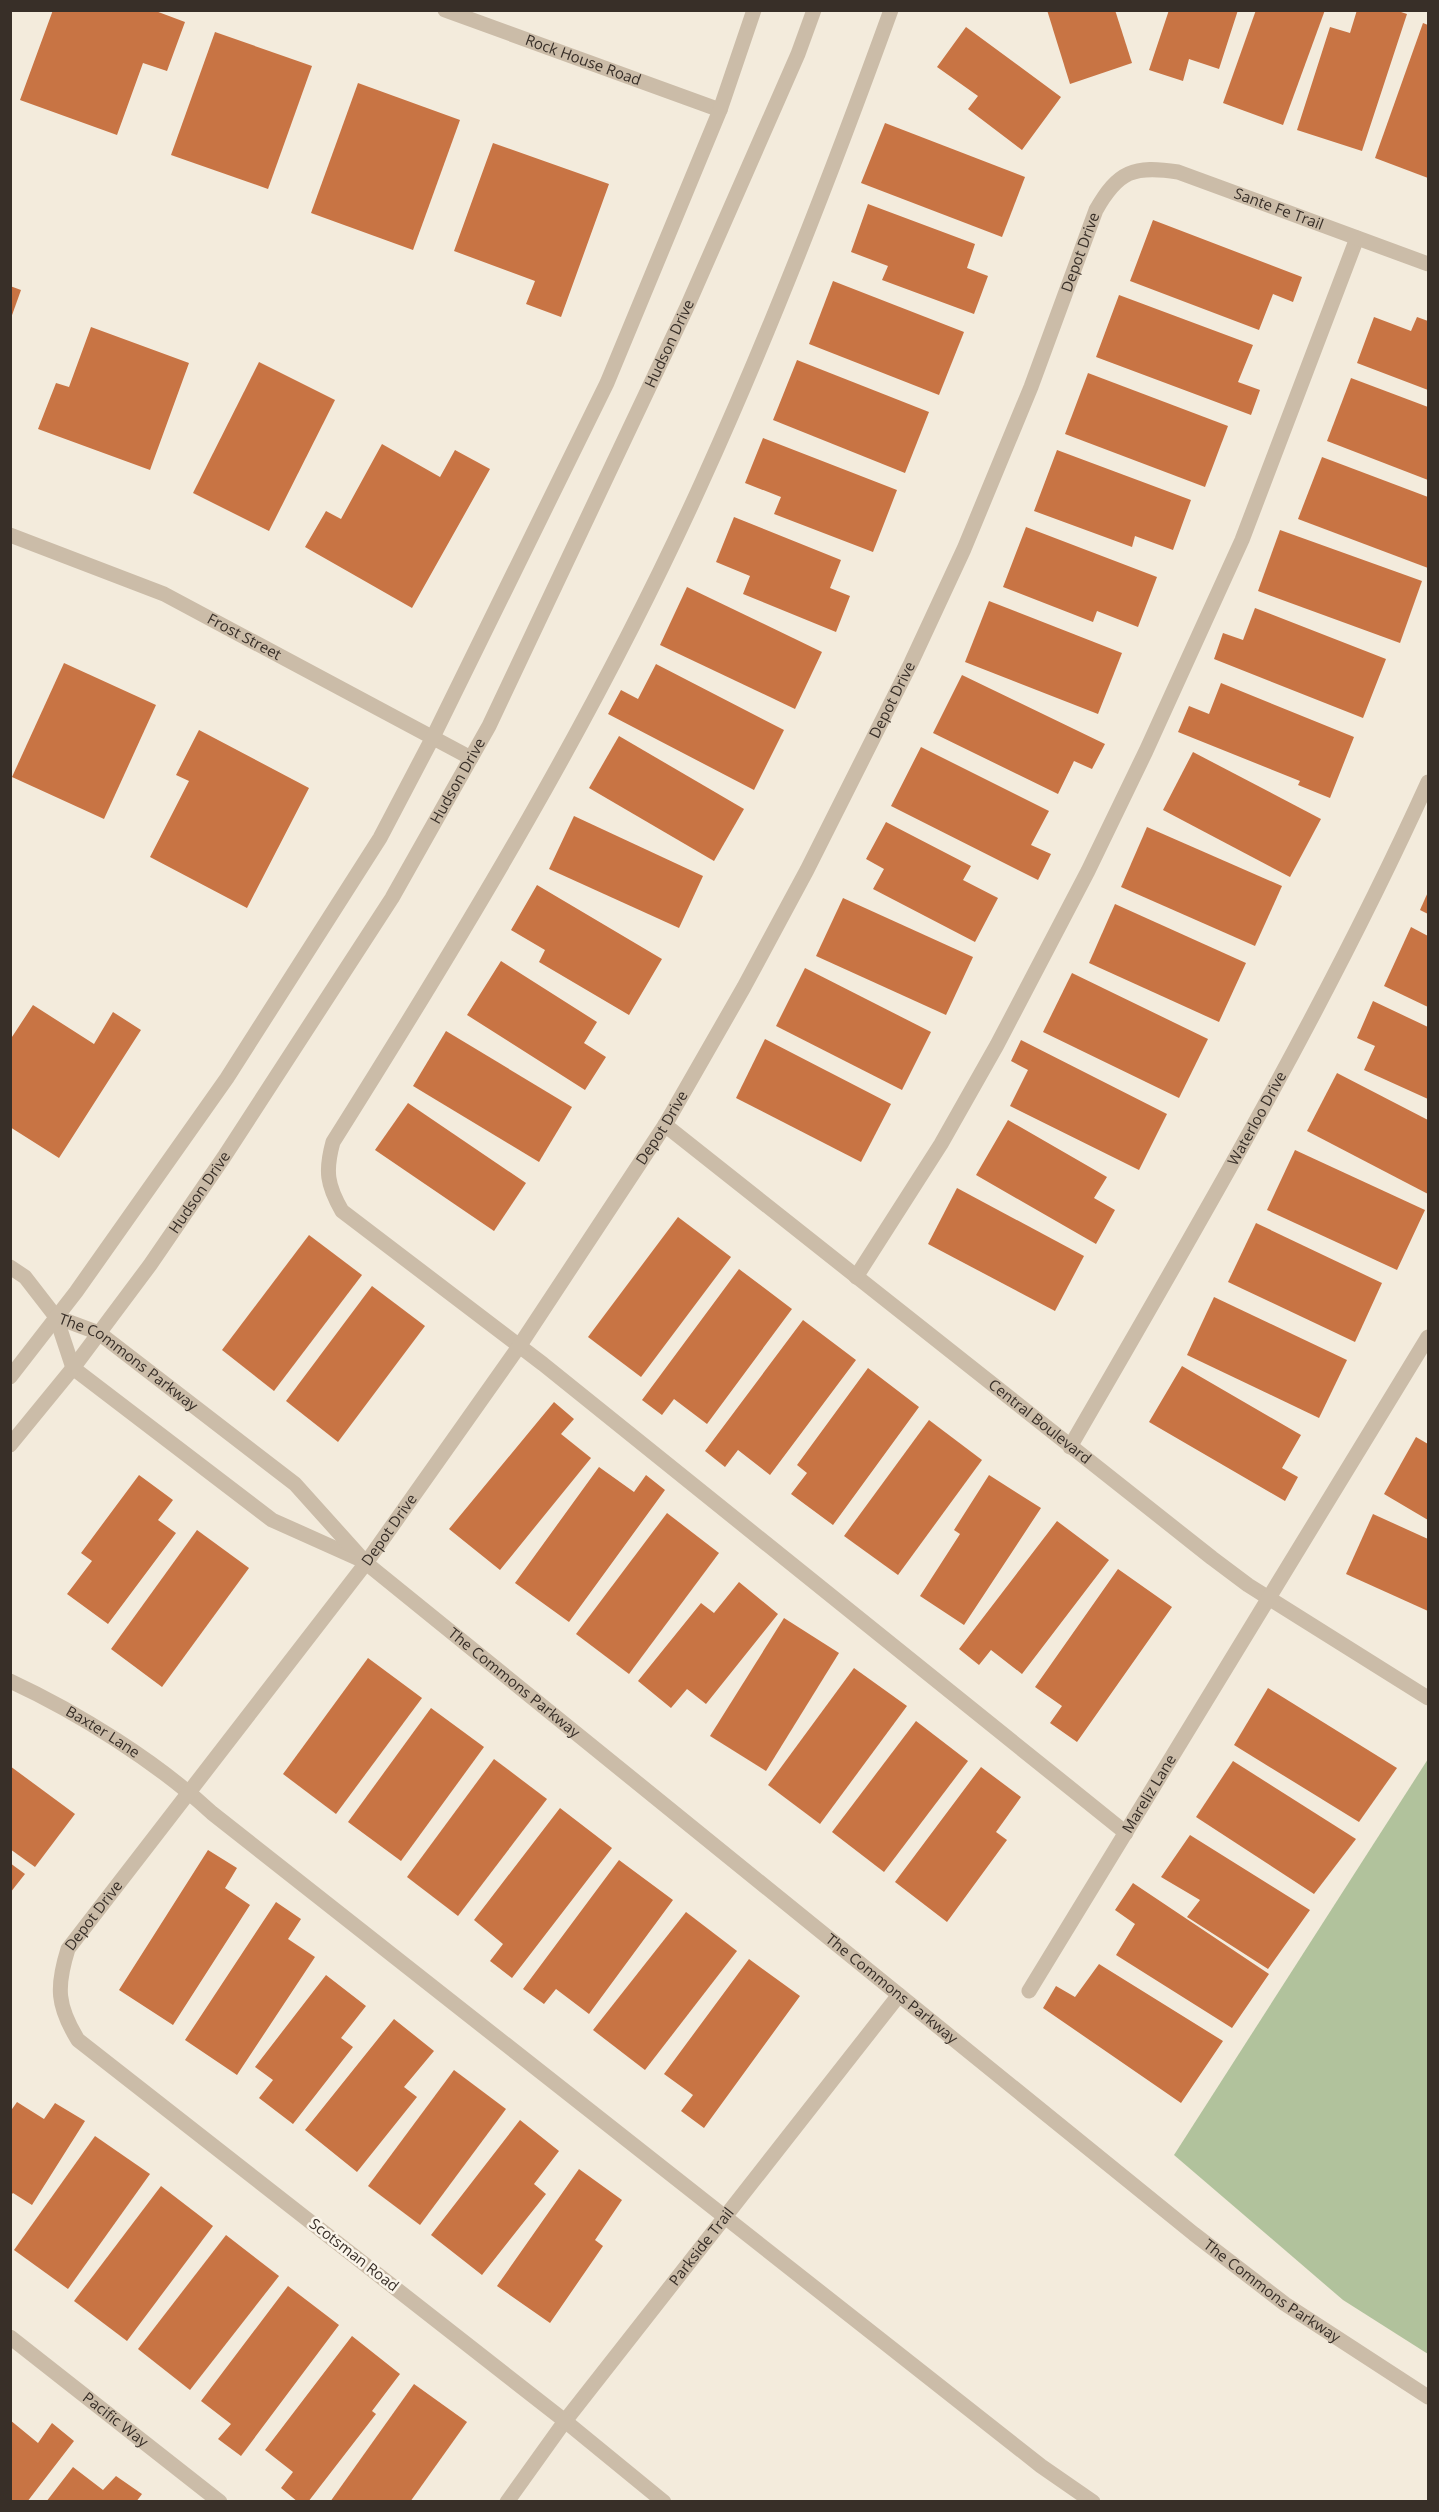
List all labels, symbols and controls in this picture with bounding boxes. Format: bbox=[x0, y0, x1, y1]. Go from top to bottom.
street label: Rock House Road bbox=[523, 29, 644, 90]
street label: Sante Fe Trail bbox=[1232, 183, 1327, 234]
street label: Depot Drive bbox=[1056, 209, 1103, 295]
street label: Hudson Drive bbox=[639, 296, 698, 391]
street label: Frost Street bbox=[204, 608, 285, 664]
street label: Depot Drive bbox=[864, 658, 919, 741]
street label: Hudson Drive bbox=[425, 734, 489, 827]
street label: Waterloo Drive bbox=[1222, 1067, 1290, 1169]
street label: Depot Drive bbox=[631, 1087, 692, 1168]
street label: Hudson Drive bbox=[164, 1147, 234, 1237]
street label: The Commons Parkway bbox=[56, 1308, 203, 1415]
street label: Central Boulevard bbox=[985, 1374, 1096, 1468]
street label: Depot Drive bbox=[356, 1489, 421, 1569]
street label: The Commons Parkway bbox=[445, 1623, 585, 1742]
street label: Baxter Lane bbox=[63, 1701, 144, 1762]
street label: Mareliz Lane bbox=[1117, 1750, 1180, 1836]
street label: Depot Drive bbox=[60, 1876, 126, 1954]
street label: The Commons Parkway bbox=[822, 1929, 963, 2048]
street label: Parkside Trail bbox=[664, 2203, 738, 2289]
street label: Scotsman Road bbox=[306, 2213, 403, 2295]
street label: The Commons Parkway bbox=[1200, 2234, 1345, 2347]
street label: Pacific Way bbox=[79, 2387, 153, 2451]

